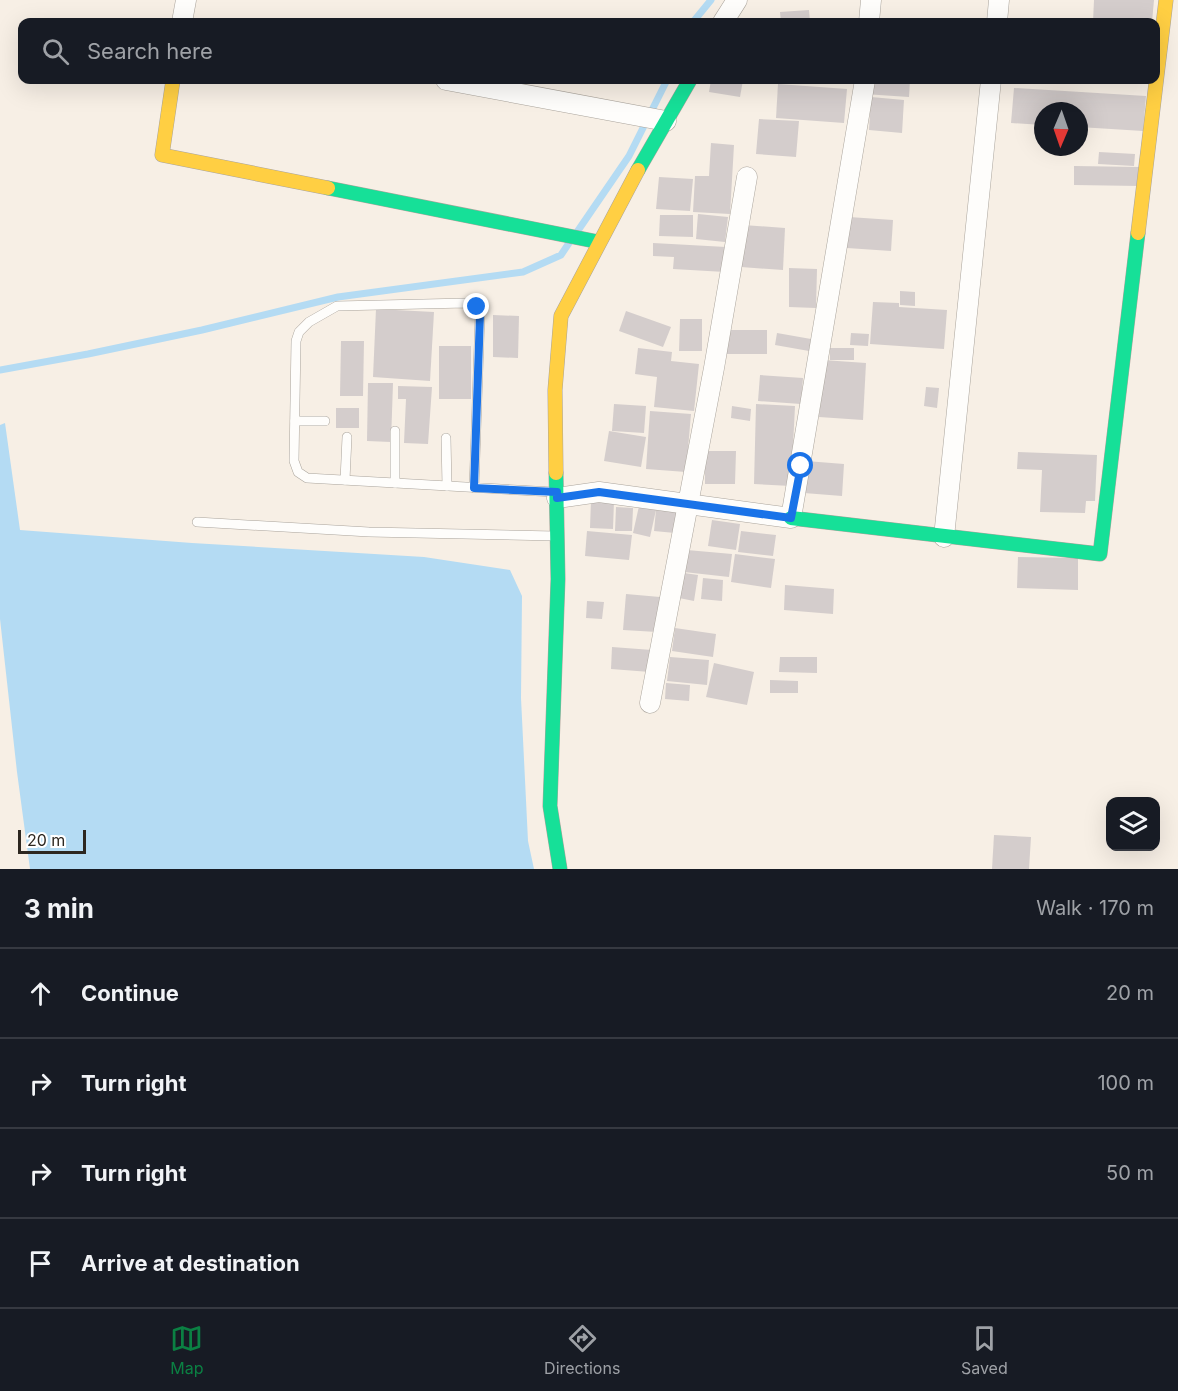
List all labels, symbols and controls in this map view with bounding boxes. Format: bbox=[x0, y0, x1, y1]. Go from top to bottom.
search box bbox=[18, 18, 1160, 84]
icon: search bbox=[39, 35, 72, 68]
text: Search here bbox=[87, 38, 213, 64]
north arrow bbox=[1034, 102, 1088, 156]
route end bbox=[463, 293, 489, 319]
route start bbox=[787, 452, 813, 478]
map controls bbox=[1106, 797, 1160, 851]
button: layers bbox=[1106, 797, 1160, 851]
scale bar bbox=[18, 827, 86, 854]
text: 20 m bbox=[27, 830, 65, 850]
text: 3 min bbox=[24, 893, 94, 924]
text: Walk · 170 m bbox=[1036, 896, 1154, 920]
icon: ahead bbox=[24, 977, 57, 1010]
text: Continue bbox=[81, 980, 179, 1006]
text: 20 m bbox=[1106, 981, 1154, 1005]
icon: right bbox=[24, 1067, 57, 1100]
text: Turn right bbox=[81, 1070, 187, 1096]
text: 100 m bbox=[1097, 1071, 1154, 1095]
icon: right bbox=[24, 1157, 57, 1190]
text: Turn right bbox=[81, 1160, 187, 1186]
text: 50 m bbox=[1106, 1161, 1154, 1185]
icon: arrive bbox=[24, 1247, 57, 1280]
text: Arrive at destination bbox=[81, 1250, 300, 1276]
tab: Map bbox=[170, 1322, 204, 1378]
tab: Directions bbox=[544, 1322, 620, 1378]
tab: Saved bbox=[961, 1322, 1008, 1378]

